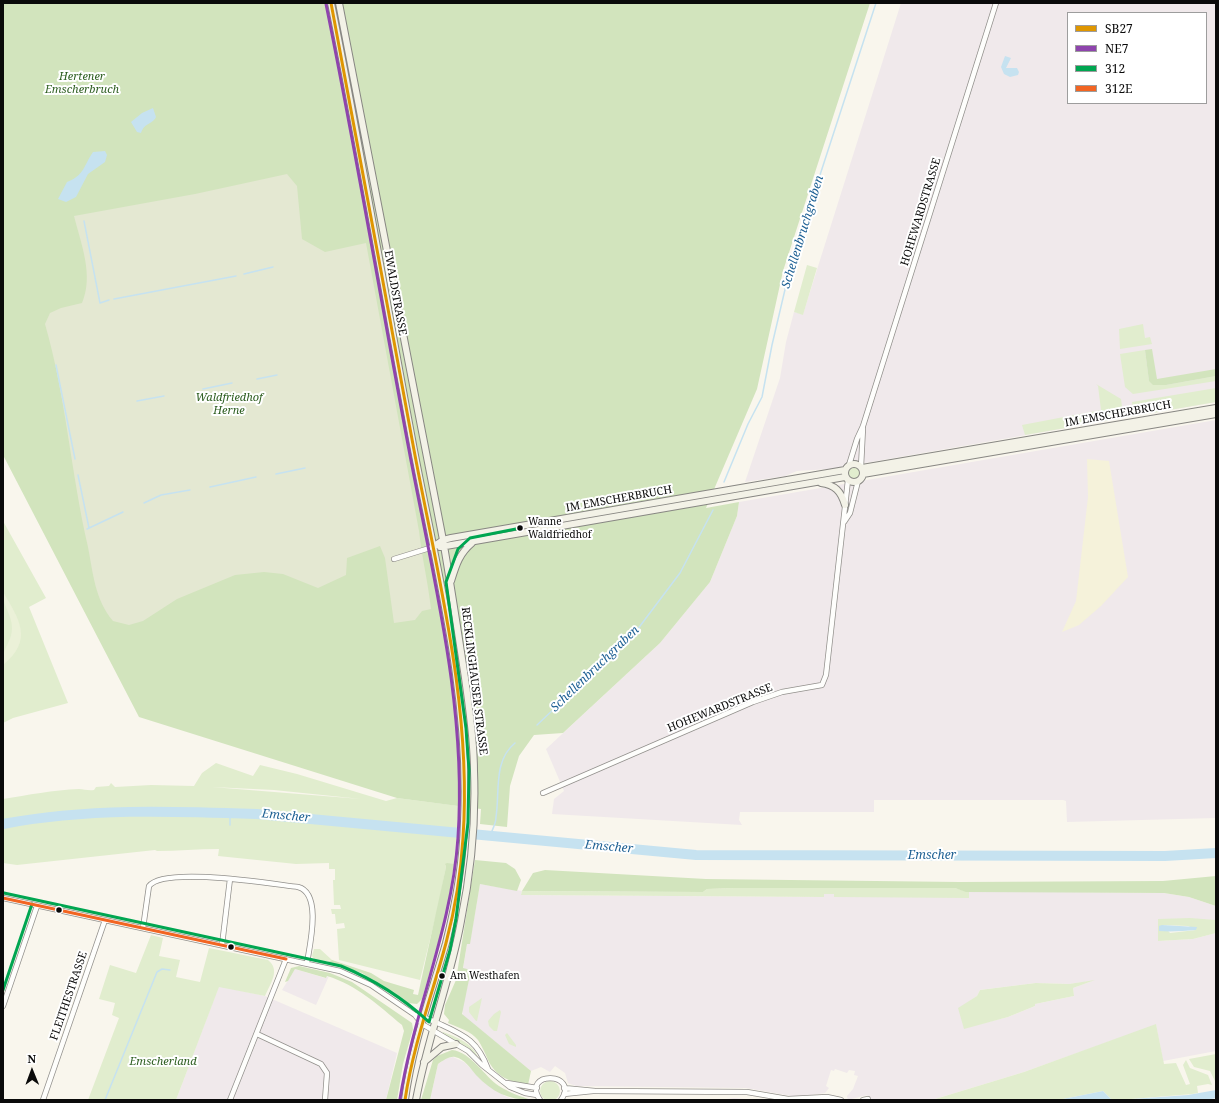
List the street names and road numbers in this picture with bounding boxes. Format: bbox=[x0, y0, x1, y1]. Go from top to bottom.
street label: HOHEWARDSTRASSE bbox=[898, 156, 944, 268]
street label: EWALDSTRASSE bbox=[381, 249, 409, 337]
street label: IM EMSCHERBRUCH bbox=[1064, 398, 1172, 430]
street label: IM EMSCHERBRUCH bbox=[565, 483, 673, 515]
street label: RECKLINGHAUSER STRASSE bbox=[458, 606, 490, 756]
street label: HOHEWARDSTRASSE bbox=[665, 681, 775, 735]
street label: FLEITHESTRASSE bbox=[48, 950, 90, 1042]

